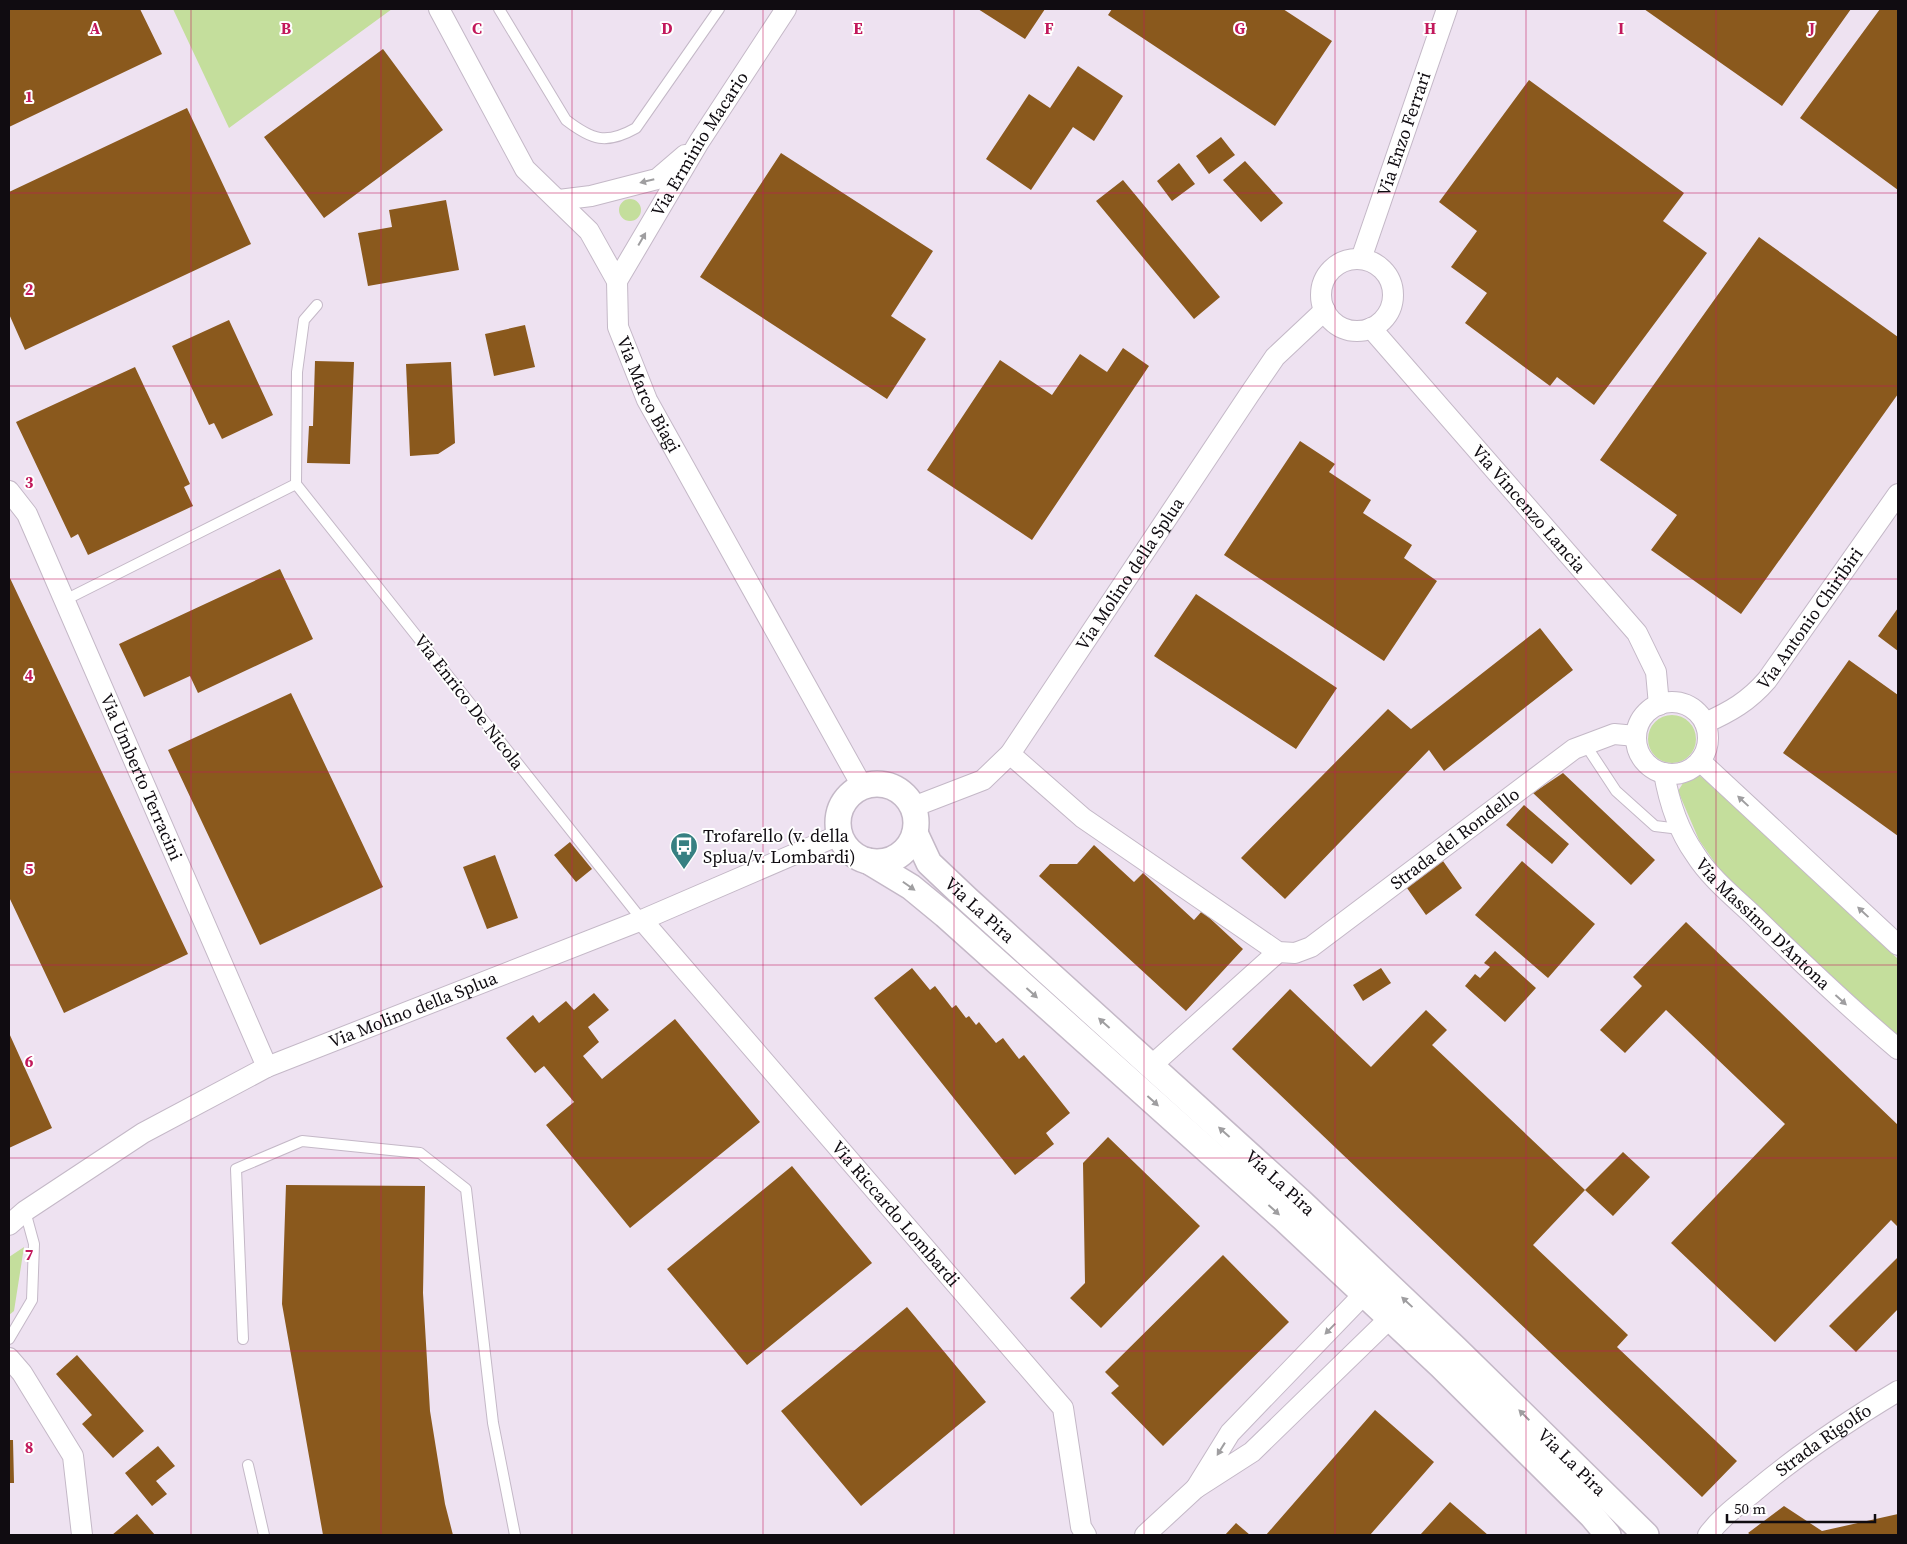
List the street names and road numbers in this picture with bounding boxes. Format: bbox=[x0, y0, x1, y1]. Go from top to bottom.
street label: Via Erminio Macario bbox=[645, 66, 754, 221]
street label: Via Enzo Ferrari bbox=[1370, 68, 1437, 200]
street label: Via Marco Biagi bbox=[611, 332, 687, 457]
street label: Via Vincenzo Lancia bbox=[1466, 439, 1593, 579]
street label: Via Molino della Splua bbox=[1070, 491, 1190, 655]
street label: Via Antonio Chiribiri bbox=[1751, 542, 1868, 695]
street label: Via Enrico De Nicola bbox=[409, 629, 531, 775]
street label: Via Umberto Terracini bbox=[94, 689, 189, 864]
street label: Strada del Rondello bbox=[1385, 781, 1525, 895]
street label: Via Massimo D'Antona bbox=[1690, 852, 1837, 996]
street label: Via La Pira bbox=[939, 871, 1021, 949]
street label: Via Molino della Splua bbox=[325, 965, 502, 1054]
street label: Via Riccardo Lombardi bbox=[826, 1135, 966, 1292]
street label: Via La Pira bbox=[1240, 1144, 1322, 1222]
street label: Strada Rigolfo bbox=[1770, 1397, 1876, 1482]
street label: Via La Pira bbox=[1532, 1423, 1613, 1502]

